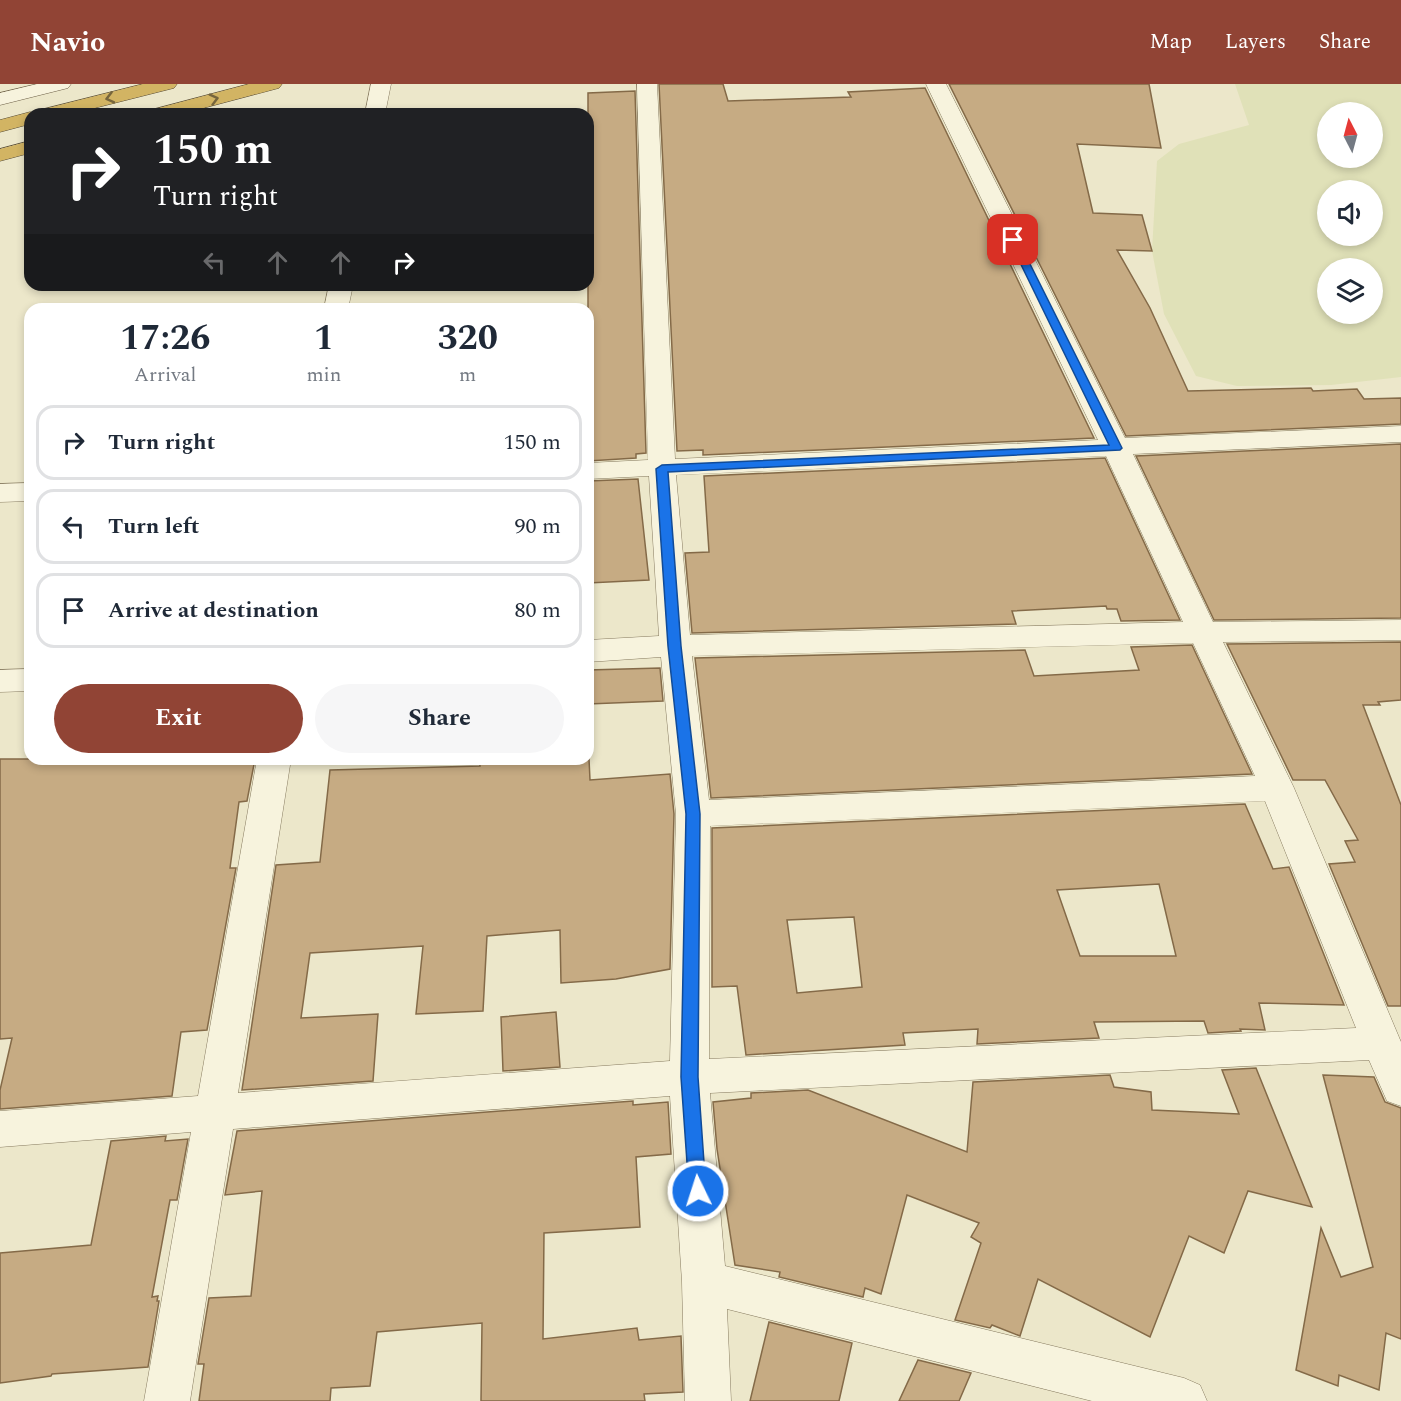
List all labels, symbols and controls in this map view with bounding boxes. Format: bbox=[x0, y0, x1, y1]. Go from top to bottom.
text: Navio bbox=[30, 21, 105, 64]
text: Map bbox=[1150, 26, 1192, 58]
text: Layers bbox=[1225, 26, 1286, 58]
text: Share bbox=[1319, 26, 1371, 58]
one-way arrow bbox=[106, 91, 116, 104]
one-way arrow bbox=[209, 94, 219, 107]
north arrow bbox=[1317, 102, 1383, 168]
map controls bbox=[1317, 102, 1383, 324]
text: 150 m bbox=[153, 119, 272, 182]
icon: right bbox=[54, 132, 132, 210]
text: Turn right bbox=[153, 176, 278, 218]
button: sound bbox=[1317, 180, 1383, 246]
pin bbox=[987, 214, 1038, 265]
icon: arrive bbox=[996, 223, 1029, 256]
icon: left bbox=[198, 246, 231, 279]
icon: ahead bbox=[261, 246, 294, 279]
icon: ahead bbox=[324, 246, 357, 279]
icon: right bbox=[387, 246, 420, 279]
button: layers bbox=[1317, 258, 1383, 324]
text: 17:26 bbox=[120, 311, 210, 366]
text: 1 bbox=[314, 311, 334, 366]
text: 320 bbox=[437, 311, 498, 366]
text: Arrival bbox=[134, 360, 196, 390]
text: min bbox=[306, 360, 341, 390]
text: m bbox=[459, 360, 476, 390]
icon: right bbox=[57, 426, 90, 459]
text: Turn right bbox=[108, 426, 215, 459]
text: 150 m bbox=[504, 426, 561, 459]
icon: left bbox=[57, 510, 90, 543]
text: Turn left bbox=[108, 510, 200, 543]
text: 90 m bbox=[515, 510, 561, 543]
icon: arrive bbox=[57, 594, 90, 627]
text: Arrive at destination bbox=[108, 594, 319, 627]
text: 80 m bbox=[515, 594, 561, 627]
button: Exit bbox=[54, 684, 303, 753]
button: Share bbox=[315, 684, 564, 753]
position arrow bbox=[666, 1159, 730, 1223]

